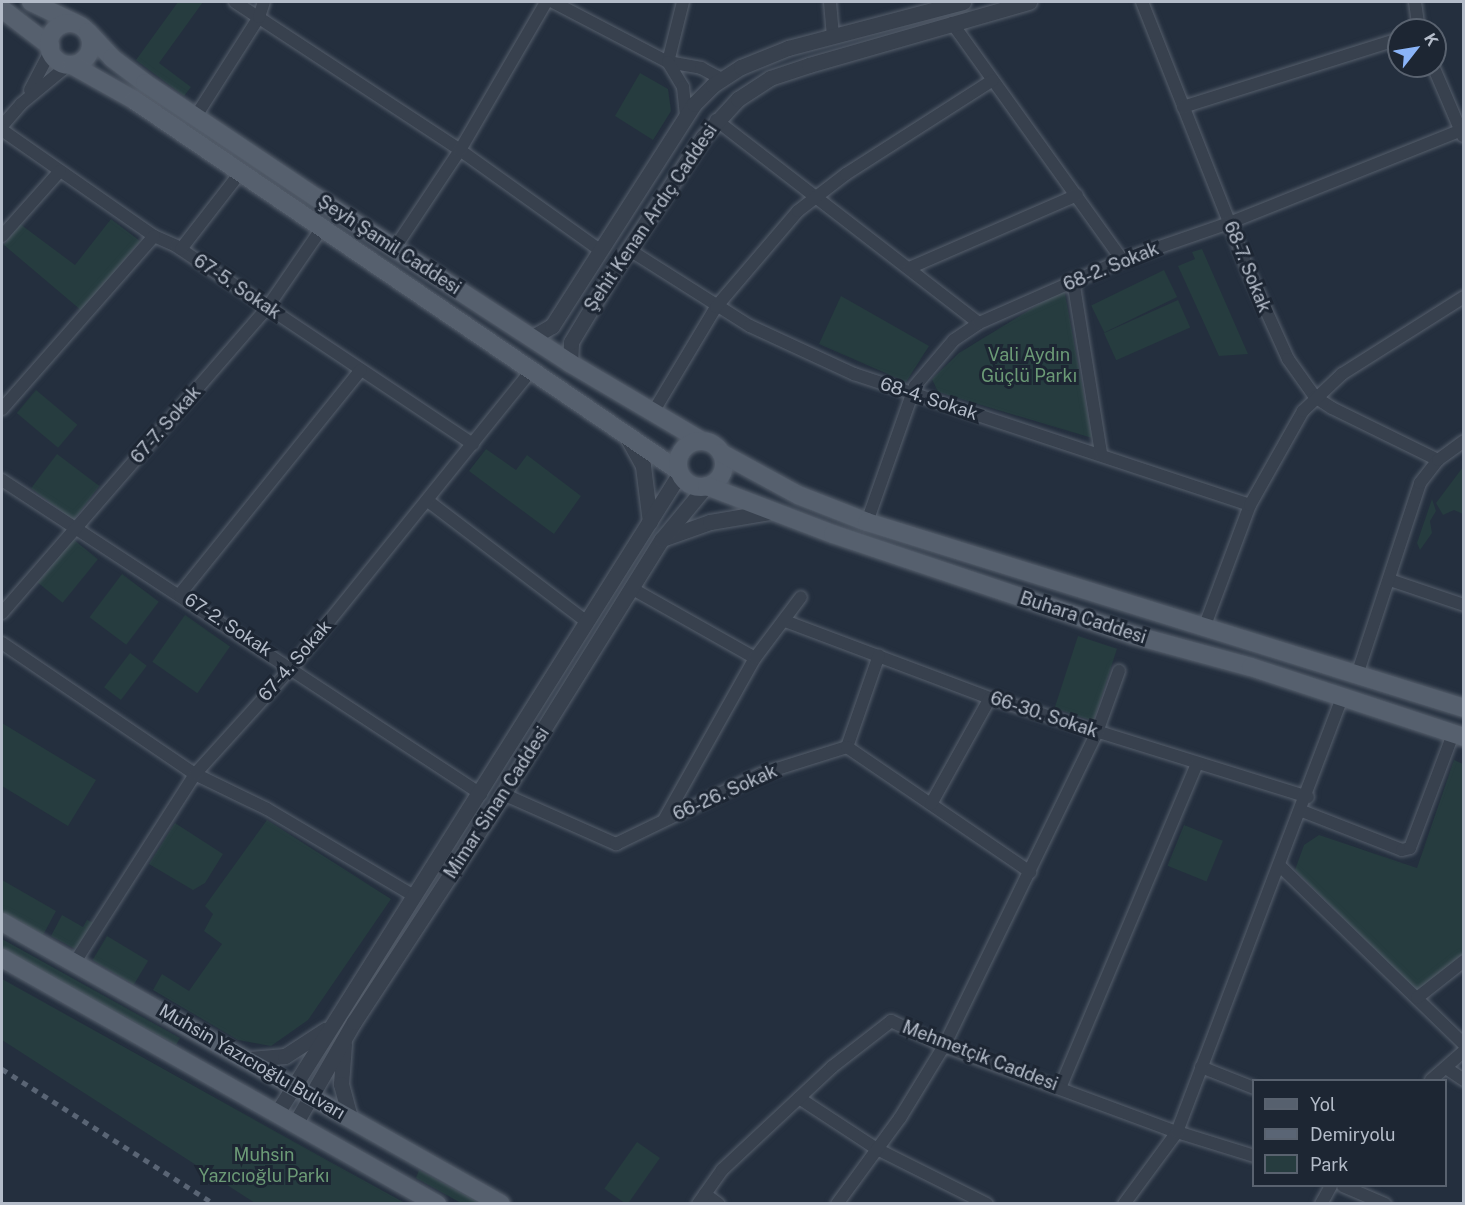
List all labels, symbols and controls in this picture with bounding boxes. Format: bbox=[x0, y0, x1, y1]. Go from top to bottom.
north arrow bbox=[1387, 18, 1447, 78]
text: K bbox=[1420, 30, 1442, 49]
street label: Şehit Kenan Ardıç Caddesi bbox=[580, 120, 722, 316]
street label: Şeyh Şamil Caddesi bbox=[314, 191, 464, 299]
street label: 68-7. Sokak bbox=[1219, 218, 1275, 316]
street label: 68-2. Sokak bbox=[1060, 238, 1162, 296]
street label: 67-5. Sokak bbox=[189, 250, 285, 324]
park label: Vali Aydın Güçlü Parkı bbox=[981, 345, 1077, 388]
street label: 68-4. Sokak bbox=[877, 373, 981, 425]
street label: 67-7. Sokak bbox=[126, 382, 206, 468]
street label: Buhara Caddesi bbox=[1017, 587, 1149, 649]
street label: 67-2. Sokak bbox=[180, 589, 276, 661]
street label: 67-4. Sokak bbox=[254, 616, 336, 706]
street label: 66-30. Sokak bbox=[987, 687, 1101, 743]
street label: Mimar Sinan Caddesi bbox=[440, 723, 554, 883]
street label: 66-26. Sokak bbox=[670, 760, 780, 826]
street label: Muhsin Yazıcıoğlu Bulvarı bbox=[155, 1000, 349, 1124]
street label: Mehmetçik Caddesi bbox=[899, 1016, 1061, 1096]
legend bbox=[1252, 1079, 1447, 1187]
text: Yol bbox=[1310, 1094, 1335, 1115]
text: Demiryolu bbox=[1310, 1124, 1395, 1145]
park label: Muhsin Yazıcıoğlu Parkı bbox=[199, 1145, 329, 1188]
text: Park bbox=[1310, 1154, 1348, 1175]

